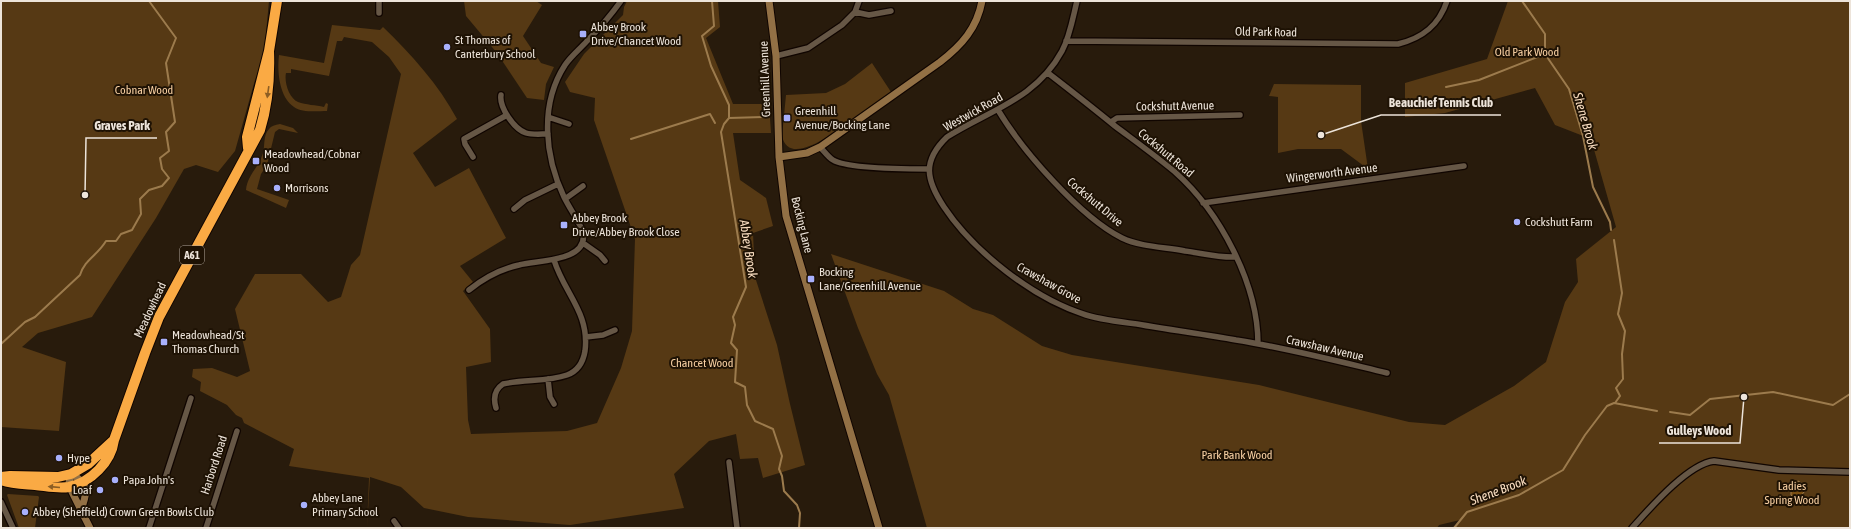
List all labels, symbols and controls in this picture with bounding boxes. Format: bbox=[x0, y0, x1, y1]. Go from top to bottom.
place label: Abbey Brook Drive/Chancet Wood bbox=[591, 20, 681, 48]
street label: Old Park Road bbox=[1235, 24, 1297, 40]
marker: Abbey Brook Drive/Chancet Wood bbox=[578, 29, 588, 39]
place label: St Thomas of Canterbury School bbox=[455, 33, 536, 61]
street label: Greenhill Avenue bbox=[757, 41, 773, 117]
marker: St Thomas of Canterbury School bbox=[442, 42, 452, 52]
park label: Old Park Wood bbox=[1495, 45, 1559, 59]
park label: Cobnar Wood bbox=[115, 83, 173, 97]
one-way arrow bbox=[265, 86, 271, 98]
street label: Westwick Road bbox=[941, 90, 1005, 134]
callout: Beauchief Tennis Club bbox=[1381, 90, 1501, 115]
water label: Shene Brook bbox=[1570, 90, 1601, 152]
text: Beauchief Tennis Club bbox=[1389, 95, 1493, 110]
street label: Cockshutt Avenue bbox=[1136, 98, 1214, 114]
place label: Greenhill Avenue/Bocking Lane bbox=[795, 104, 890, 132]
callout: Graves Park bbox=[86, 113, 157, 138]
marker: Greenhill Avenue/Bocking Lane bbox=[782, 113, 792, 123]
text: Graves Park bbox=[94, 118, 150, 133]
street label: Cockshutt Road bbox=[1135, 126, 1197, 180]
place label: Meadowhead/Cobnar Wood bbox=[264, 147, 360, 175]
marker: Meadowhead/Cobnar Wood bbox=[251, 156, 261, 166]
street label: Wingerworth Avenue bbox=[1286, 160, 1378, 186]
street label: Cockshutt Drive bbox=[1064, 175, 1126, 229]
place label: Morrisons bbox=[285, 181, 328, 195]
marker: Morrisons bbox=[272, 183, 282, 193]
street label: Bocking Lane bbox=[788, 195, 816, 255]
place label: Abbey Brook Drive/Abbey Brook Close bbox=[572, 211, 680, 239]
place label: Cockshutt Farm bbox=[1525, 215, 1593, 229]
marker: Cockshutt Farm bbox=[1512, 217, 1522, 227]
water label: Abbey Brook bbox=[736, 218, 761, 280]
marker: Abbey Brook Drive/Abbey Brook Close bbox=[559, 220, 569, 230]
road number: A61 bbox=[180, 246, 204, 264]
street label: Crawshaw Grove bbox=[1014, 260, 1084, 306]
place label: Bocking Lane/Greenhill Avenue bbox=[819, 265, 921, 293]
marker: Bocking Lane/Greenhill Avenue bbox=[806, 274, 816, 284]
street label: Meadowhead bbox=[131, 280, 169, 340]
place label: Meadowhead/St Thomas Church bbox=[172, 328, 245, 356]
street label: Crawshaw Avenue bbox=[1285, 332, 1365, 364]
marker: Meadowhead/St Thomas Church bbox=[159, 337, 169, 347]
park label: Chancet Wood bbox=[671, 356, 733, 370]
callout: Gulleys Wood bbox=[1659, 418, 1740, 443]
text: Gulleys Wood bbox=[1667, 423, 1731, 438]
street label: Harbord Road bbox=[198, 434, 230, 496]
park label: Park Bank Wood bbox=[1201, 448, 1273, 462]
place label: Hype bbox=[67, 451, 90, 465]
marker: Hype bbox=[54, 453, 64, 463]
place label: Papa John's bbox=[123, 473, 174, 487]
water label: Shene Brook bbox=[1467, 473, 1529, 508]
marker: Papa John's bbox=[110, 475, 120, 485]
park label: Ladies Spring Wood bbox=[1765, 479, 1819, 507]
one-way arrow bbox=[48, 483, 60, 490]
place label: Loaf bbox=[73, 483, 93, 497]
marker: Loaf bbox=[95, 485, 105, 495]
place label: Abbey Lane Primary School bbox=[312, 491, 379, 519]
marker: Abbey Lane Primary School bbox=[299, 500, 309, 510]
place label: Abbey (Sheffield) Crown Green Bowls Club bbox=[33, 505, 214, 519]
marker: Abbey (Sheffield) Crown Green Bowls Club bbox=[20, 507, 30, 517]

